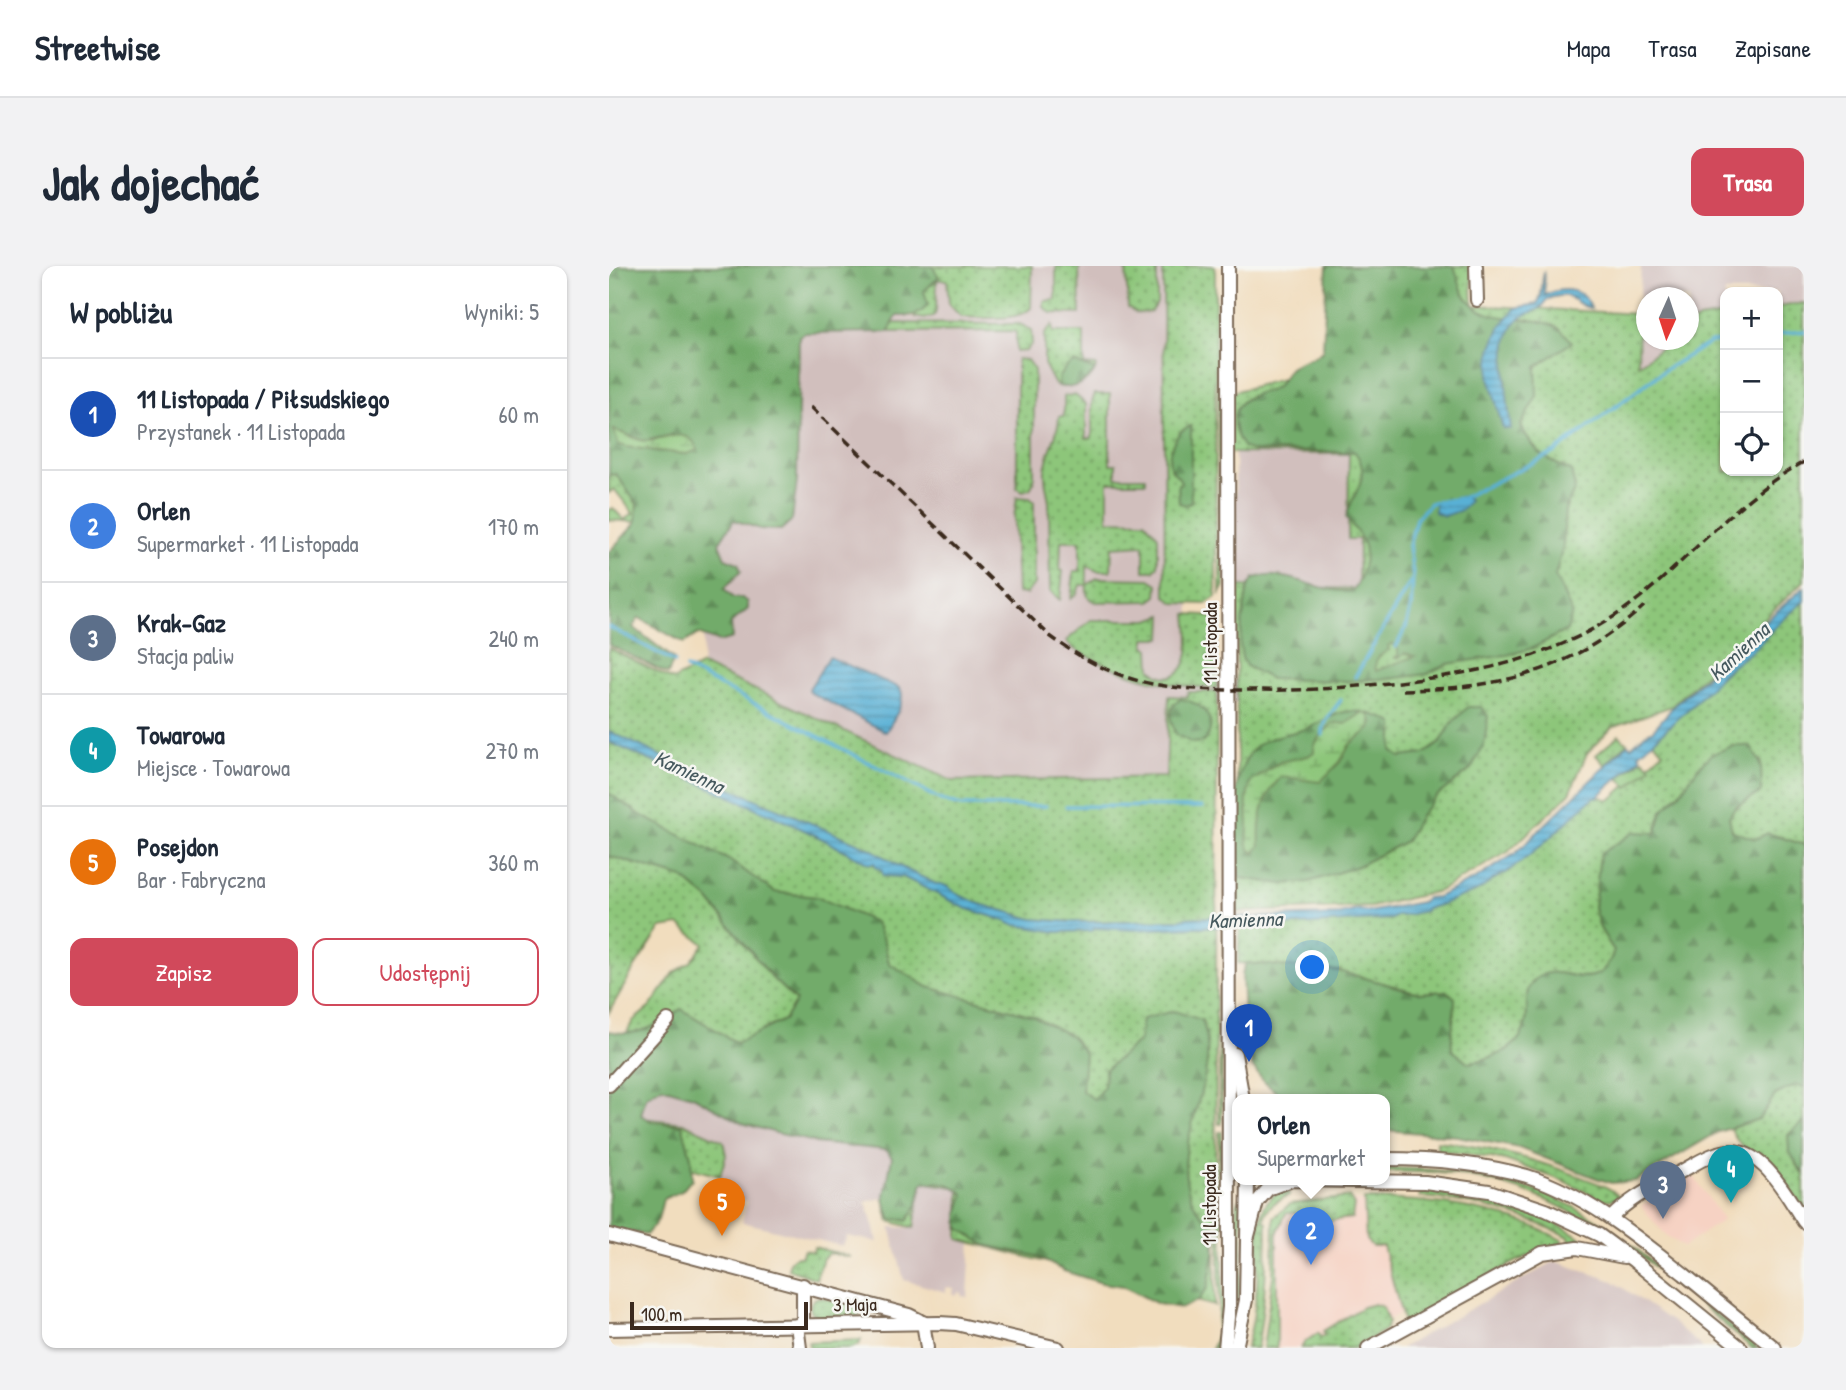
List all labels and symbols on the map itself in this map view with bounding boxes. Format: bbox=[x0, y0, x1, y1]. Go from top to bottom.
north arrow bbox=[1636, 287, 1699, 350]
street label: 11 Listopada bbox=[1197, 602, 1223, 684]
water label: Kamienna bbox=[1702, 614, 1778, 687]
water label: Kamienna bbox=[650, 743, 731, 801]
water label: Kamienna bbox=[1208, 904, 1285, 935]
your location bbox=[1295, 950, 1329, 984]
pin: 1 bbox=[1226, 1004, 1272, 1062]
pin: 4 bbox=[1708, 1145, 1754, 1203]
pin: 3 bbox=[1640, 1161, 1686, 1219]
street label: 11 Listopada bbox=[1196, 1164, 1222, 1246]
pin: 5 bbox=[699, 1178, 745, 1236]
pin: 2 bbox=[1288, 1207, 1334, 1265]
street label: 3 Maja bbox=[833, 1291, 878, 1317]
scale bar bbox=[630, 1299, 809, 1331]

